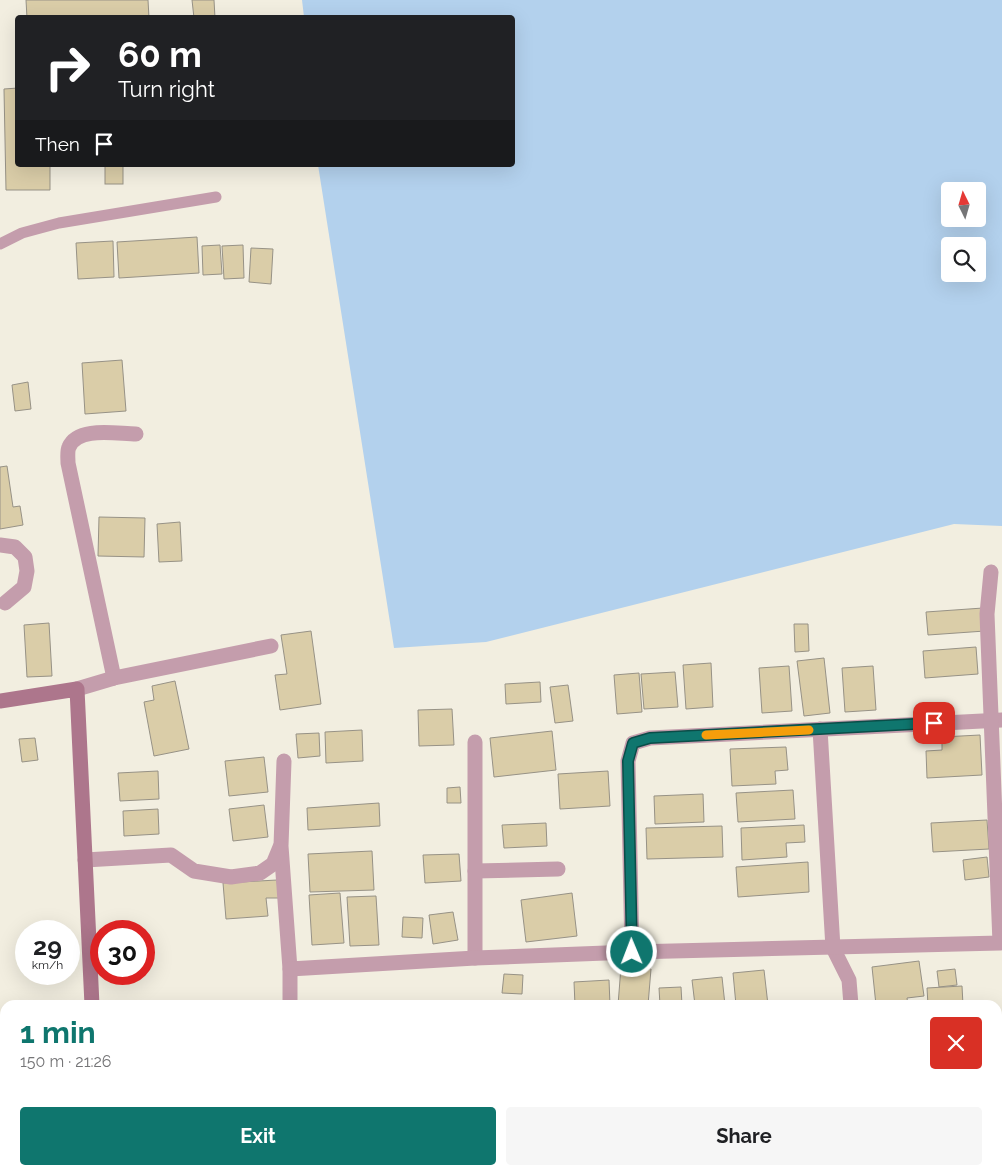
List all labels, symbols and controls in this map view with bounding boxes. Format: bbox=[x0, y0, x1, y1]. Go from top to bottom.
text: 60 m bbox=[118, 34, 202, 75]
icon: right bbox=[35, 35, 100, 100]
text: Turn right bbox=[118, 76, 215, 102]
icon: arrive bbox=[90, 130, 118, 158]
text: Then bbox=[35, 133, 80, 155]
north arrow bbox=[941, 182, 986, 228]
map controls bbox=[941, 182, 986, 282]
button: search bbox=[941, 237, 986, 282]
pin bbox=[913, 702, 955, 744]
icon: arrive bbox=[920, 709, 948, 737]
speed limit sign: 30 bbox=[90, 920, 155, 985]
position arrow bbox=[605, 925, 657, 977]
text: 29 bbox=[33, 931, 62, 961]
text: km/h bbox=[32, 958, 63, 972]
text: 1 min bbox=[20, 1015, 96, 1050]
button: close bbox=[930, 1017, 982, 1069]
text: 150 m · 21:26 bbox=[20, 1052, 112, 1071]
button: Exit bbox=[20, 1107, 496, 1165]
button: Share bbox=[506, 1107, 982, 1165]

